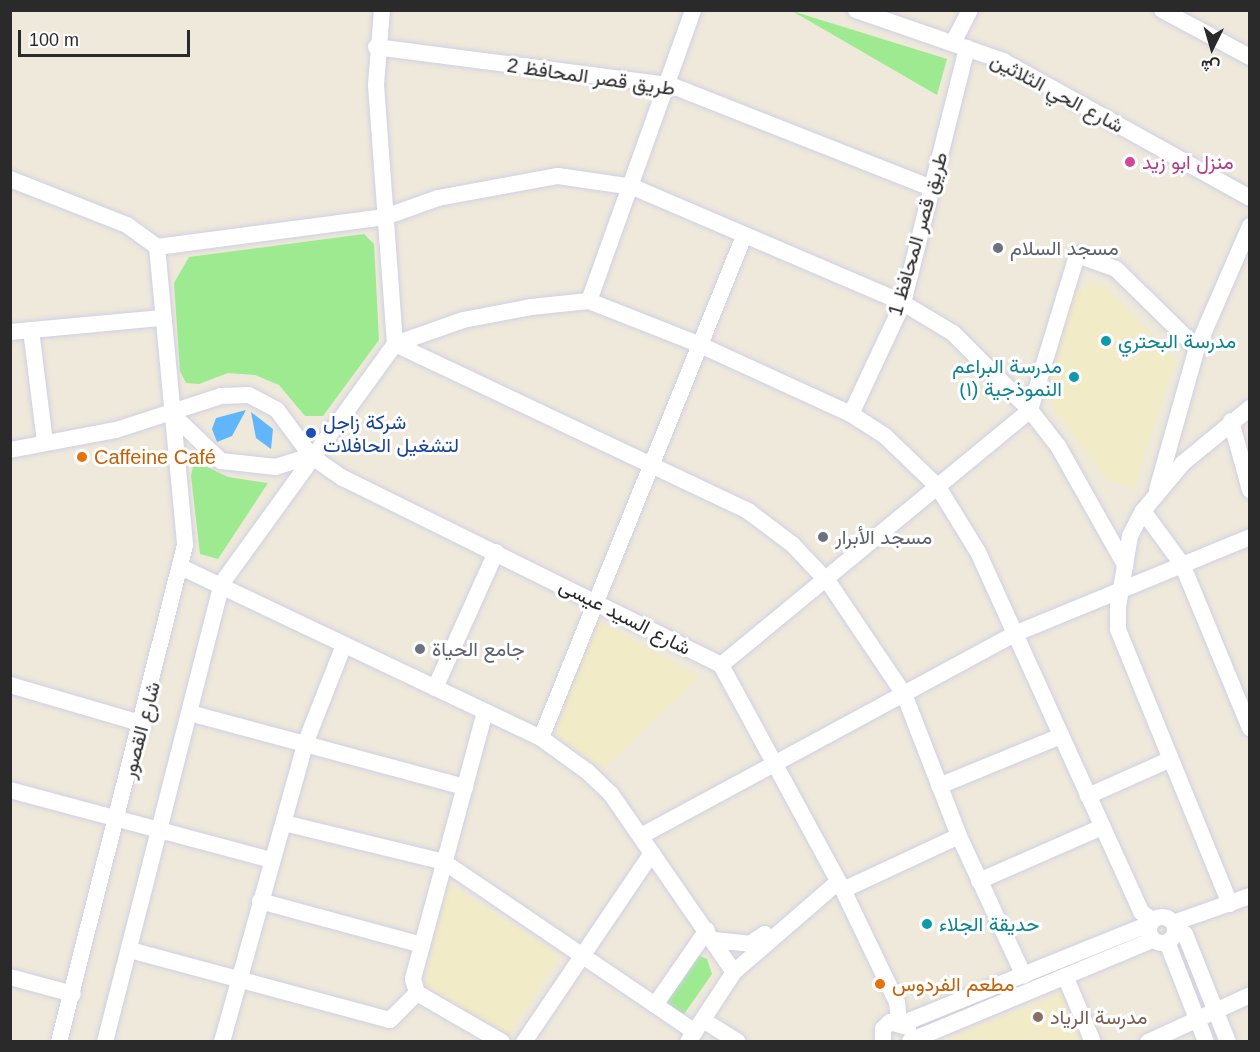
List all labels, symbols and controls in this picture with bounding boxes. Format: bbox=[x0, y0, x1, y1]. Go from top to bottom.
scale bar bbox=[21, 18, 194, 56]
north arrow bbox=[1182, 18, 1242, 78]
text: 100 m bbox=[29, 30, 79, 50]
street label: شارع الحي الثلاثين bbox=[986, 48, 1128, 138]
street label: طريق قصر المحافظ 2 bbox=[505, 53, 677, 101]
text: ش bbox=[1200, 57, 1221, 76]
street label: طريق قصر المحافظ 1 bbox=[883, 149, 953, 319]
place label: منزل ابو زيد bbox=[1142, 150, 1234, 174]
marker: منزل ابو زيد bbox=[1123, 155, 1137, 169]
place label: مسجد السلام bbox=[1010, 236, 1119, 260]
marker: مسجد السلام bbox=[991, 241, 1005, 255]
place label: مدرسة البحتري bbox=[1118, 329, 1236, 353]
marker: مدرسة البحتري bbox=[1099, 334, 1113, 348]
place label: مدرسة البراعم النموذجية (١) bbox=[952, 354, 1062, 401]
marker: مدرسة البراعم النموذجية (١) bbox=[1067, 370, 1081, 384]
place label: شركة زاجل لتشغيل الحافلات bbox=[323, 410, 459, 457]
marker: شركة زاجل لتشغيل الحافلات bbox=[304, 426, 318, 440]
place label: Caffeine Café bbox=[94, 445, 216, 469]
marker: Caffeine Café bbox=[75, 450, 89, 464]
place label: مسجد الأبرار bbox=[835, 525, 932, 549]
marker: مسجد الأبرار bbox=[816, 530, 830, 544]
street label: شارع السيد عيسى bbox=[555, 574, 695, 660]
place label: جامع الحياة bbox=[432, 637, 525, 661]
marker: جامع الحياة bbox=[413, 642, 427, 656]
street label: شارع القصور bbox=[117, 679, 165, 781]
place label: حديقة الجلاء bbox=[939, 912, 1039, 936]
marker: حديقة الجلاء bbox=[920, 917, 934, 931]
place label: مطعم الفردوس bbox=[892, 972, 1014, 996]
marker: مطعم الفردوس bbox=[873, 977, 887, 991]
place label: مدرسة الرياد bbox=[1050, 1005, 1147, 1029]
marker: مدرسة الرياد bbox=[1031, 1010, 1045, 1024]

